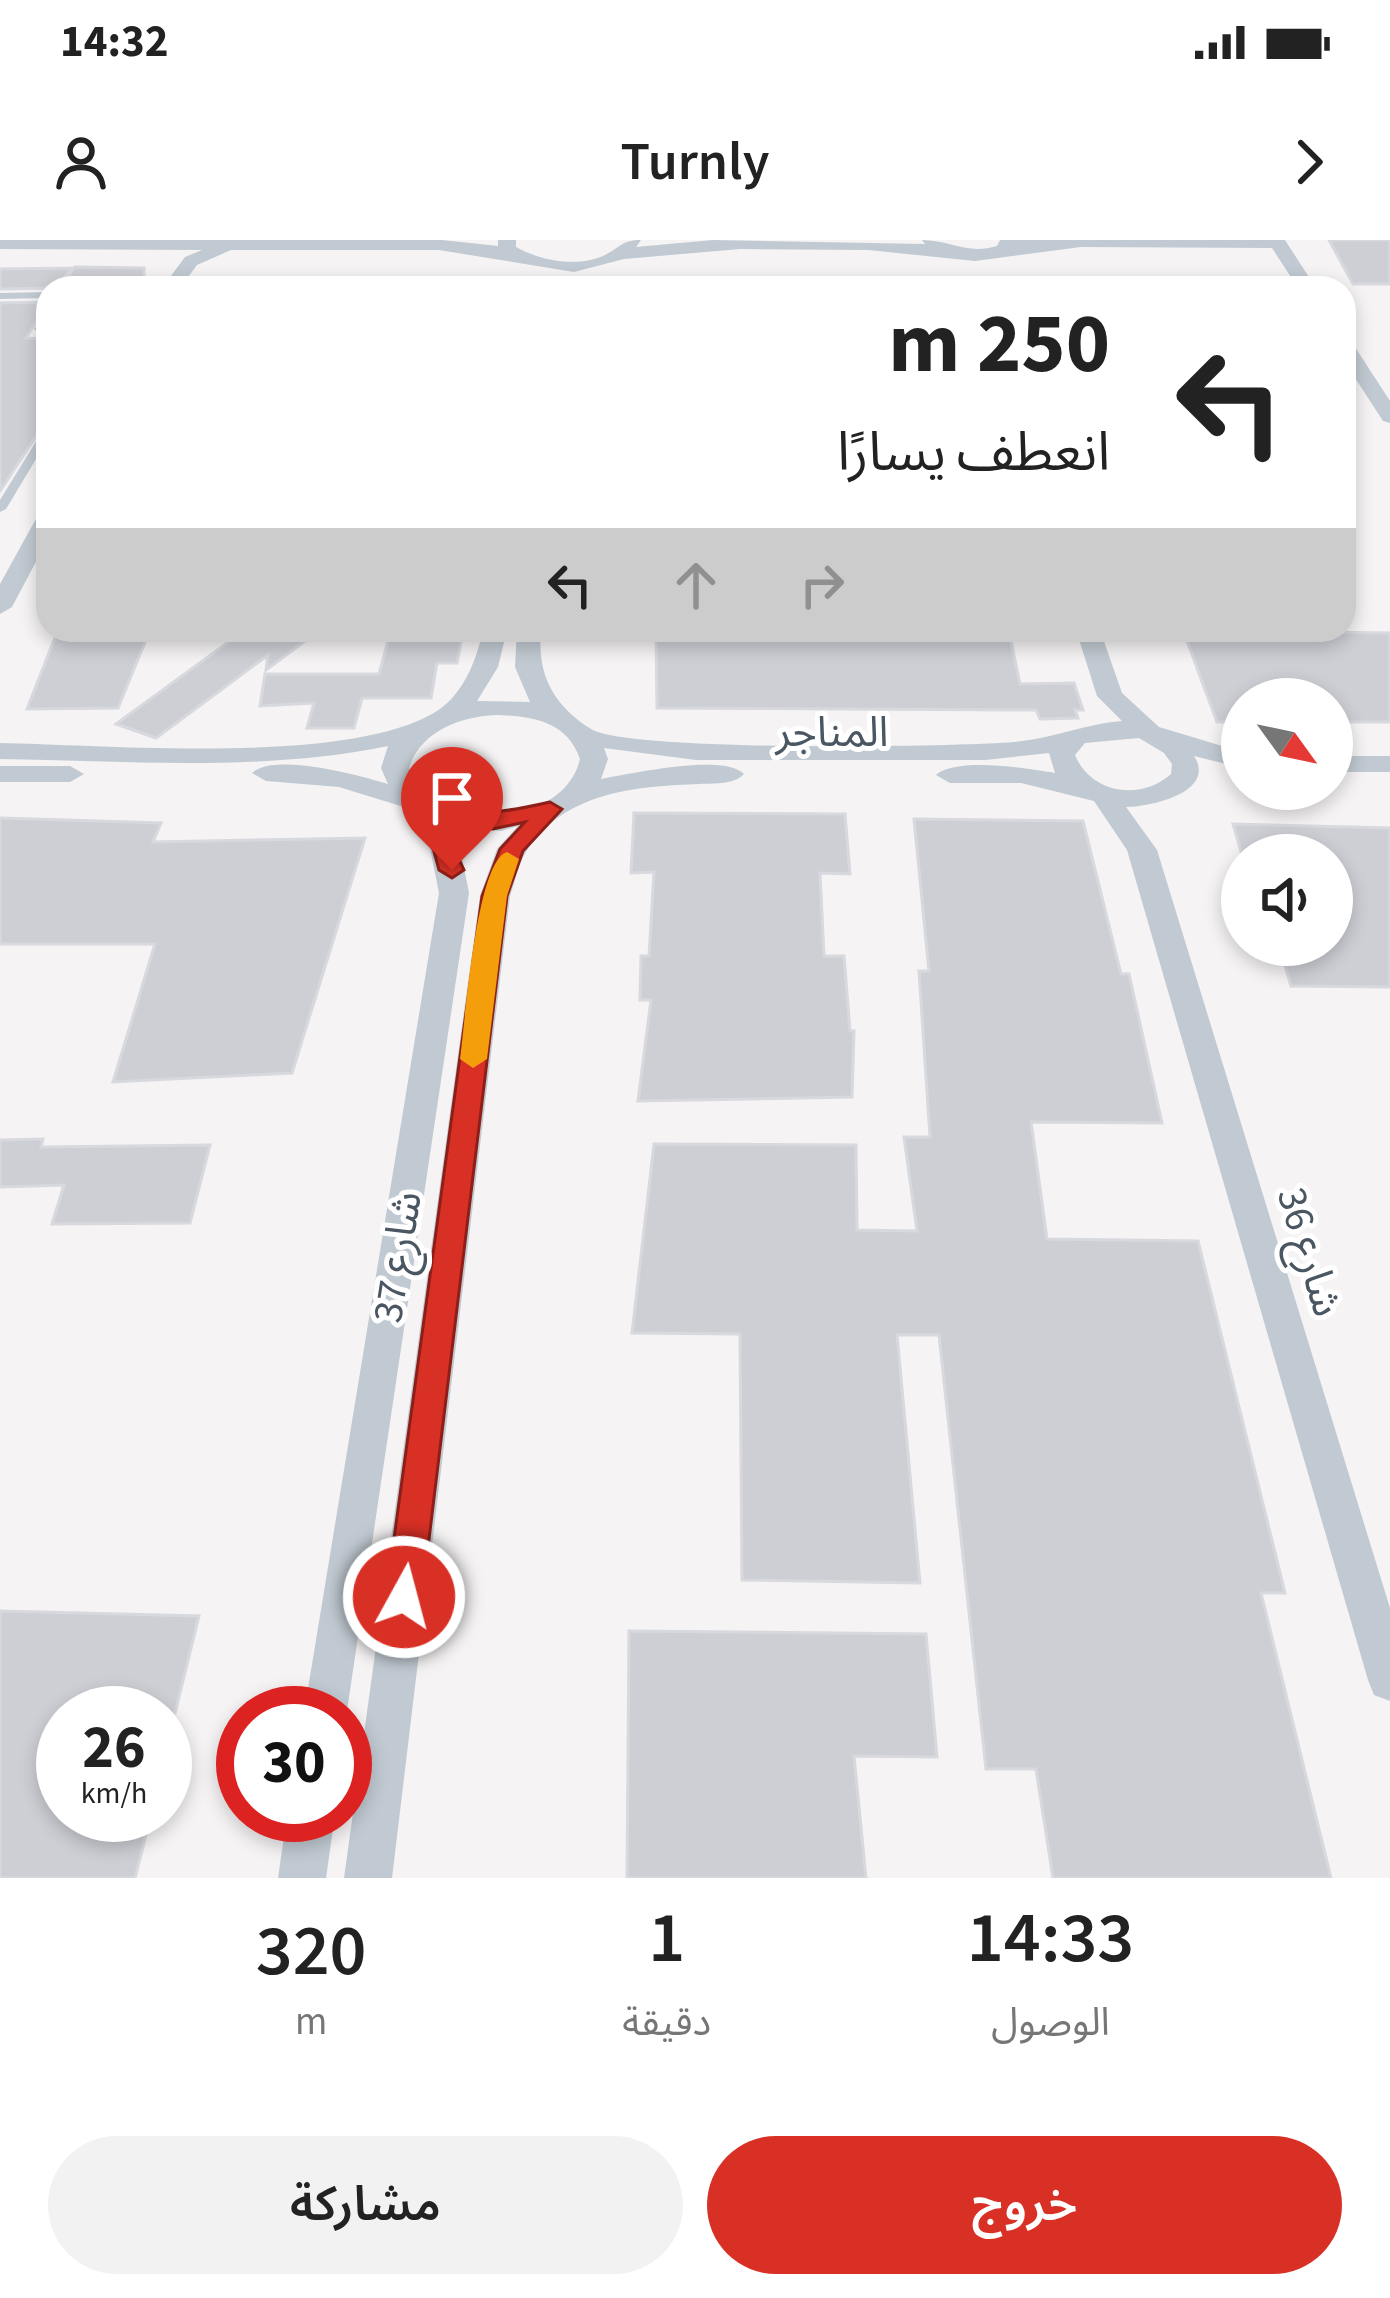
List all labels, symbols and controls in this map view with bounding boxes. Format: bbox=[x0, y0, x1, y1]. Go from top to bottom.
text: 14:32 bbox=[60, 10, 169, 74]
text: Turnly bbox=[621, 124, 769, 201]
icon: person bbox=[48, 129, 114, 195]
icon: forward bbox=[1276, 129, 1342, 195]
text: 250 m bbox=[888, 285, 1110, 405]
icon: left bbox=[1152, 324, 1308, 480]
text: انعطف يسارًا bbox=[837, 415, 1110, 492]
icon: left bbox=[537, 552, 603, 618]
icon: ahead bbox=[663, 552, 729, 618]
icon: right bbox=[789, 552, 855, 618]
north arrow bbox=[1221, 678, 1353, 810]
map controls bbox=[1221, 678, 1353, 966]
street label: المناجر bbox=[773, 703, 889, 763]
pin bbox=[401, 747, 503, 870]
icon: arrive bbox=[419, 765, 485, 831]
button: sound bbox=[1221, 834, 1353, 966]
street label: شارع 36 bbox=[1261, 1180, 1357, 1324]
street label: شارع 37 bbox=[358, 1187, 438, 1327]
position arrow bbox=[341, 1534, 467, 1660]
speed limit sign: 30 bbox=[216, 1686, 372, 1842]
text: 26 bbox=[82, 1706, 146, 1791]
text: km/h bbox=[81, 1772, 147, 1815]
text: 1 bbox=[648, 1887, 685, 1990]
text: 14:33 bbox=[967, 1887, 1134, 1990]
text: 320 bbox=[256, 1900, 367, 2003]
text: m bbox=[295, 1994, 327, 2050]
text: دقيقة bbox=[622, 1995, 711, 2051]
text: الوصول bbox=[991, 1995, 1110, 2051]
button: مشاركة bbox=[48, 2136, 683, 2274]
button: خروج bbox=[707, 2136, 1342, 2274]

